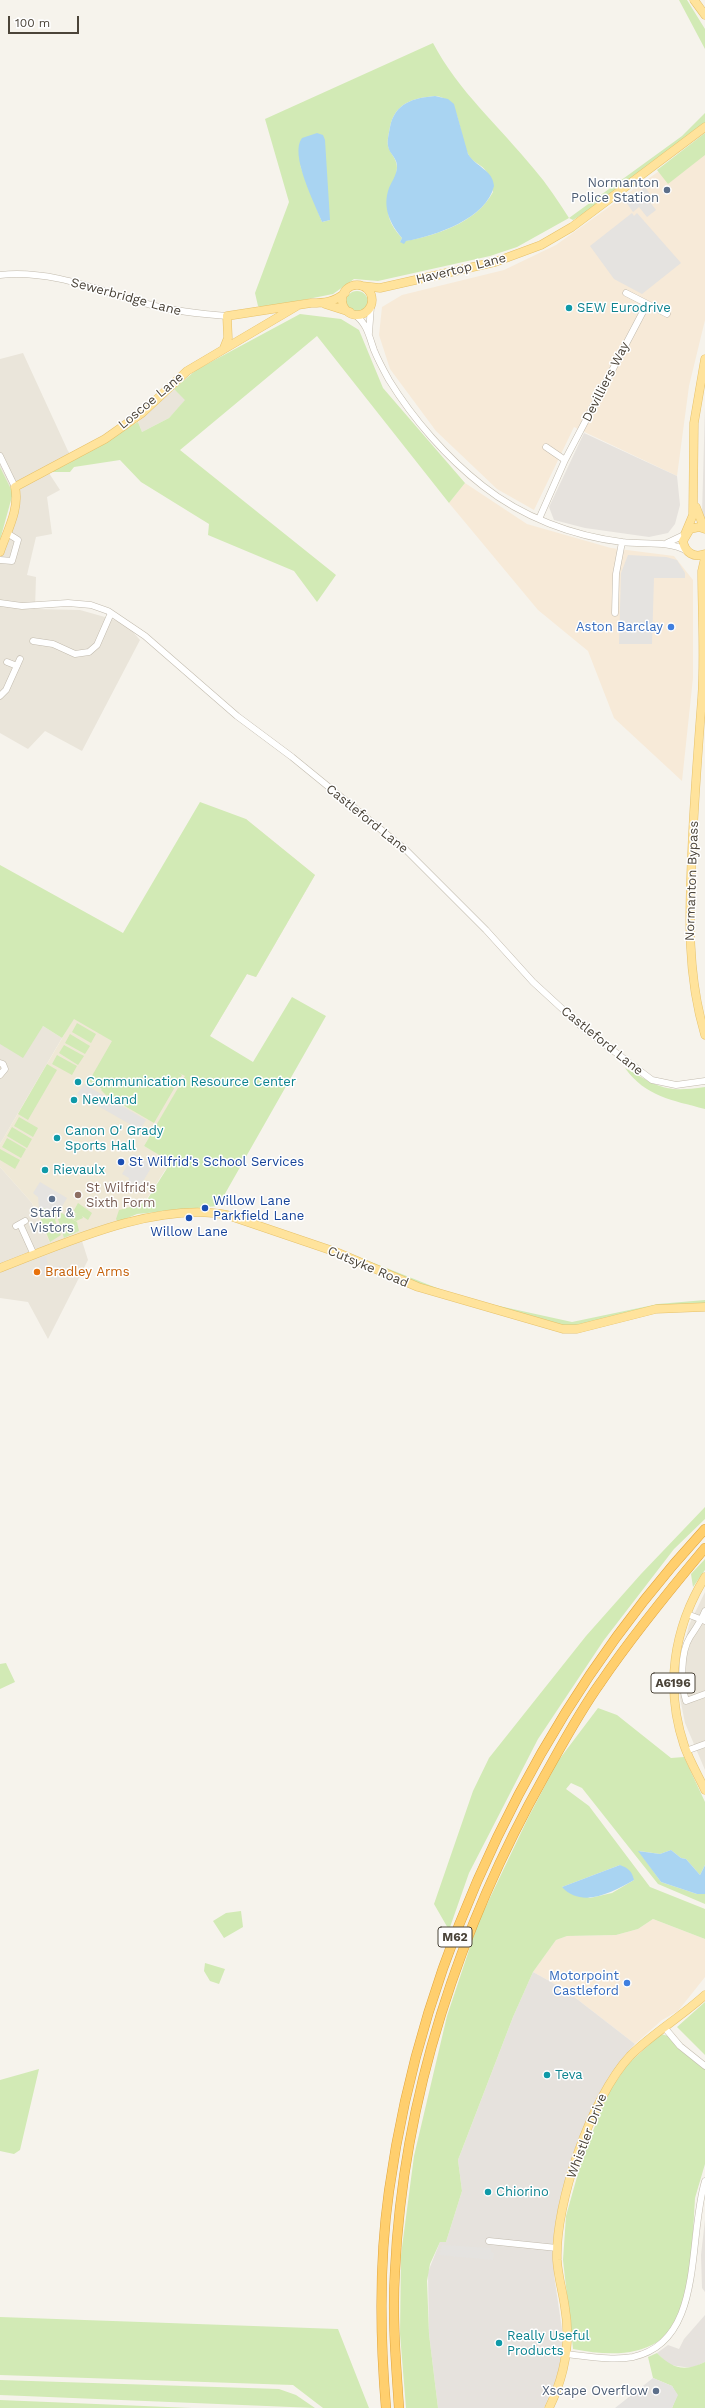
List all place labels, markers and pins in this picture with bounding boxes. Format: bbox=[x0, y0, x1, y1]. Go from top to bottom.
place label: Normanton Police Station bbox=[571, 175, 659, 206]
marker: Normanton Police Station bbox=[662, 185, 672, 195]
place label: SEW Eurodrive bbox=[577, 300, 671, 316]
marker: SEW Eurodrive bbox=[564, 303, 574, 313]
place label: Aston Barclay bbox=[576, 619, 663, 635]
marker: Aston Barclay bbox=[666, 622, 676, 632]
place label: Communication Resource Center bbox=[86, 1074, 296, 1090]
marker: Communication Resource Center bbox=[73, 1077, 83, 1087]
place label: Newland bbox=[82, 1092, 137, 1108]
marker: Newland bbox=[69, 1095, 79, 1105]
place label: Canon O' Grady Sports Hall bbox=[65, 1123, 164, 1154]
marker: Canon O' Grady Sports Hall bbox=[52, 1133, 62, 1143]
place label: St Wilfrid's School Services bbox=[129, 1154, 304, 1170]
marker: St Wilfrid's School Services bbox=[116, 1157, 126, 1167]
place label: Rievaulx bbox=[53, 1162, 105, 1178]
marker: Rievaulx bbox=[40, 1165, 50, 1175]
place label: St Wilfrid's Sixth Form bbox=[86, 1180, 156, 1211]
marker: St Wilfrid's Sixth Form bbox=[73, 1190, 83, 1200]
place label: Willow Lane Parkfield Lane bbox=[213, 1193, 304, 1224]
marker: Staff & Vistors bbox=[47, 1194, 57, 1204]
marker: Willow Lane Parkfield Lane bbox=[200, 1203, 210, 1213]
place label: Staff & Vistors bbox=[30, 1205, 74, 1236]
marker: Willow Lane bbox=[184, 1213, 194, 1223]
place label: Willow Lane bbox=[150, 1224, 228, 1240]
place label: Bradley Arms bbox=[45, 1264, 130, 1280]
marker: Bradley Arms bbox=[32, 1267, 42, 1277]
place label: Motorpoint Castleford bbox=[549, 1968, 619, 1999]
marker: Motorpoint Castleford bbox=[622, 1978, 632, 1988]
place label: Teva bbox=[555, 2067, 583, 2083]
marker: Teva bbox=[542, 2070, 552, 2080]
place label: Chiorino bbox=[496, 2184, 549, 2200]
marker: Chiorino bbox=[483, 2187, 493, 2197]
place label: Really Useful Products bbox=[507, 2328, 590, 2359]
marker: Really Useful Products bbox=[494, 2338, 504, 2348]
place label: Xscape Overflow bbox=[542, 2383, 648, 2399]
marker: Xscape Overflow bbox=[651, 2386, 661, 2396]

